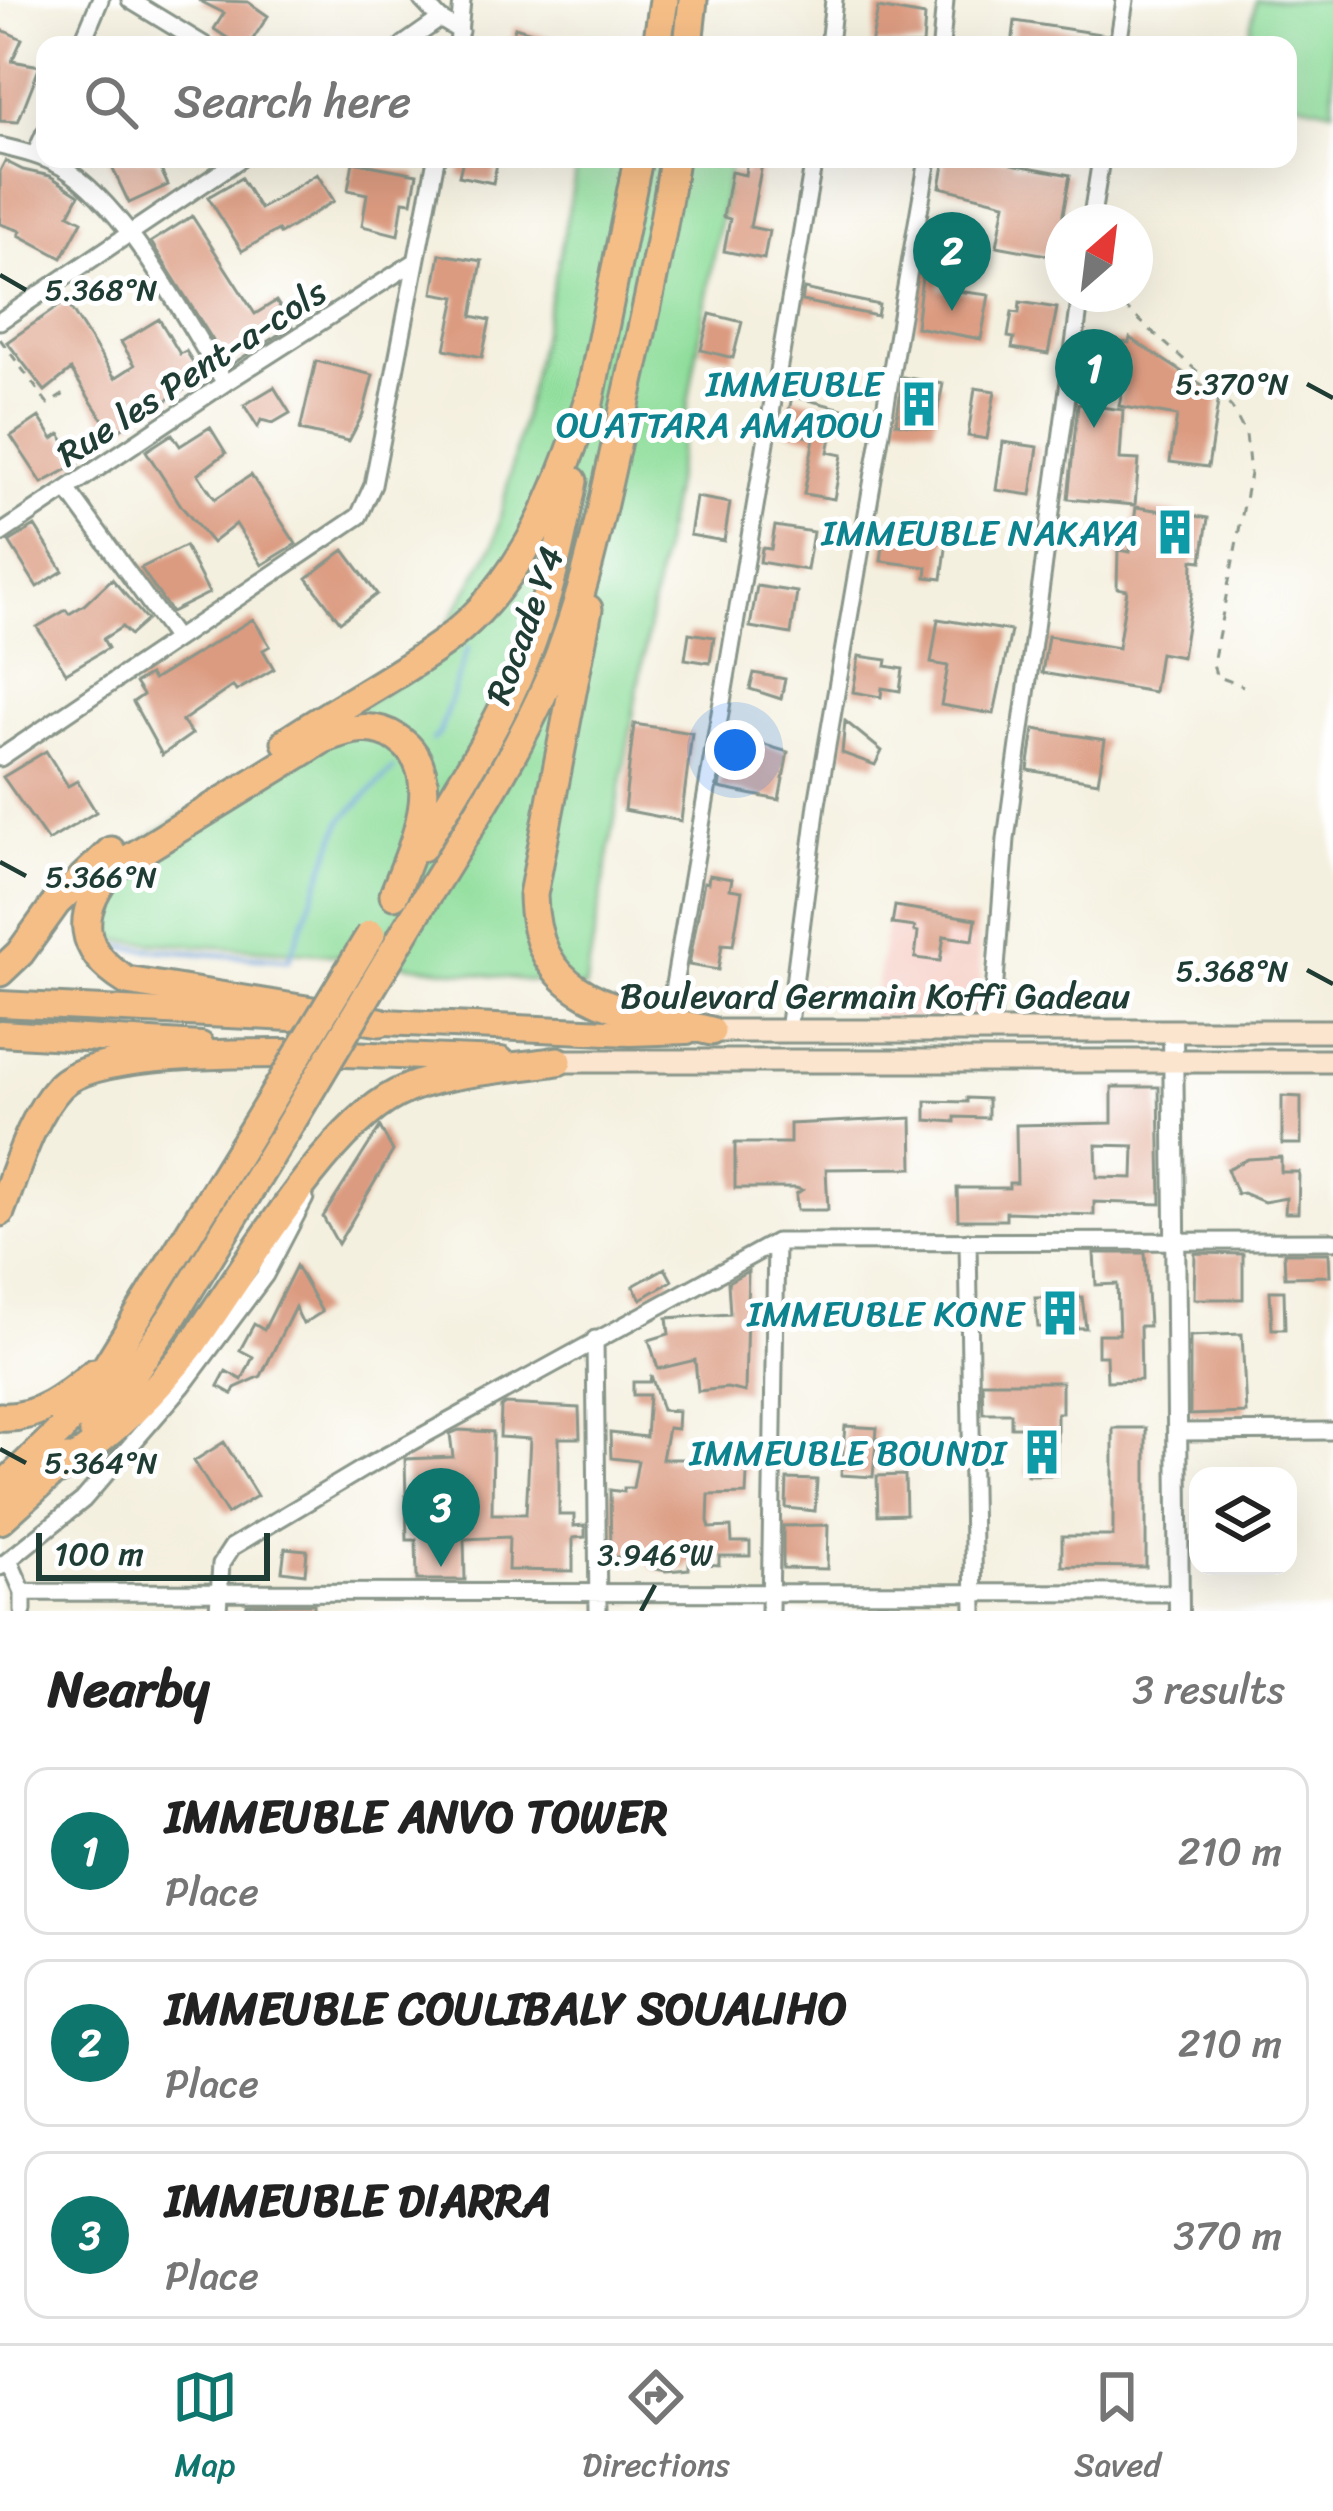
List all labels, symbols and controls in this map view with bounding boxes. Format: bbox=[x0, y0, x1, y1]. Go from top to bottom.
search box bbox=[36, 36, 1297, 168]
text: Search here bbox=[174, 62, 411, 142]
icon: search bbox=[78, 69, 144, 135]
north arrow bbox=[1045, 204, 1153, 312]
pin: 2 bbox=[913, 212, 991, 311]
street label: Rue les Pent-a-cols bbox=[43, 261, 340, 485]
text: 5.368°N bbox=[45, 263, 158, 317]
pin: 1 bbox=[1055, 329, 1133, 428]
place label: IMMEUBLE OUATTARA AMADOU bbox=[556, 352, 885, 457]
text: 5.370°N bbox=[1175, 357, 1289, 411]
building icon: IMMEUBLE OUATTARA AMADOU bbox=[894, 379, 944, 429]
place label: IMMEUBLE NAKAYA bbox=[820, 501, 1139, 565]
building icon: IMMEUBLE NAKAYA bbox=[1150, 507, 1200, 557]
street label: Rocade Y4 bbox=[467, 537, 583, 714]
your location bbox=[705, 720, 765, 780]
text: 5.366°N bbox=[45, 850, 157, 904]
text: 5.368°N bbox=[1176, 944, 1289, 998]
street label: Boulevard Germain Koffi Gadeau bbox=[620, 964, 1130, 1028]
place label: IMMEUBLE KONE bbox=[746, 1282, 1026, 1346]
building icon: IMMEUBLE KONE bbox=[1035, 1288, 1085, 1338]
place label: IMMEUBLE BOUNDI bbox=[688, 1421, 1009, 1485]
building icon: IMMEUBLE BOUNDI bbox=[1017, 1427, 1067, 1477]
text: 5.364°N bbox=[44, 1436, 158, 1490]
map controls bbox=[1189, 1467, 1297, 1575]
button: layers bbox=[1189, 1467, 1297, 1575]
pin: 3 bbox=[402, 1468, 480, 1567]
text: 100 m bbox=[54, 1525, 144, 1583]
scale bar bbox=[36, 1527, 270, 1580]
text: 3.946°W bbox=[597, 1528, 714, 1582]
text: Nearby bbox=[48, 1644, 209, 1734]
text: 3 results bbox=[1132, 1655, 1285, 1724]
text: IMMEUBLE ANVO TOWER bbox=[165, 1777, 668, 1857]
text: 1 bbox=[82, 1817, 98, 1886]
text: 210 m bbox=[1178, 1817, 1282, 1886]
text: Place bbox=[165, 1857, 259, 1926]
text: IMMEUBLE COULIBALY SOUALIHO bbox=[165, 1969, 847, 2049]
text: 2 bbox=[79, 2009, 101, 2078]
text: 210 m bbox=[1178, 2009, 1282, 2078]
text: Place bbox=[165, 2049, 259, 2118]
text: IMMEUBLE DIARRA bbox=[165, 2161, 552, 2241]
text: 3 bbox=[79, 2201, 101, 2270]
text: 370 m bbox=[1174, 2201, 1282, 2270]
text: Place bbox=[165, 2241, 259, 2310]
tab: Map bbox=[172, 2364, 238, 2494]
tab: Directions bbox=[582, 2364, 730, 2494]
tab: Saved bbox=[1074, 2364, 1161, 2494]

